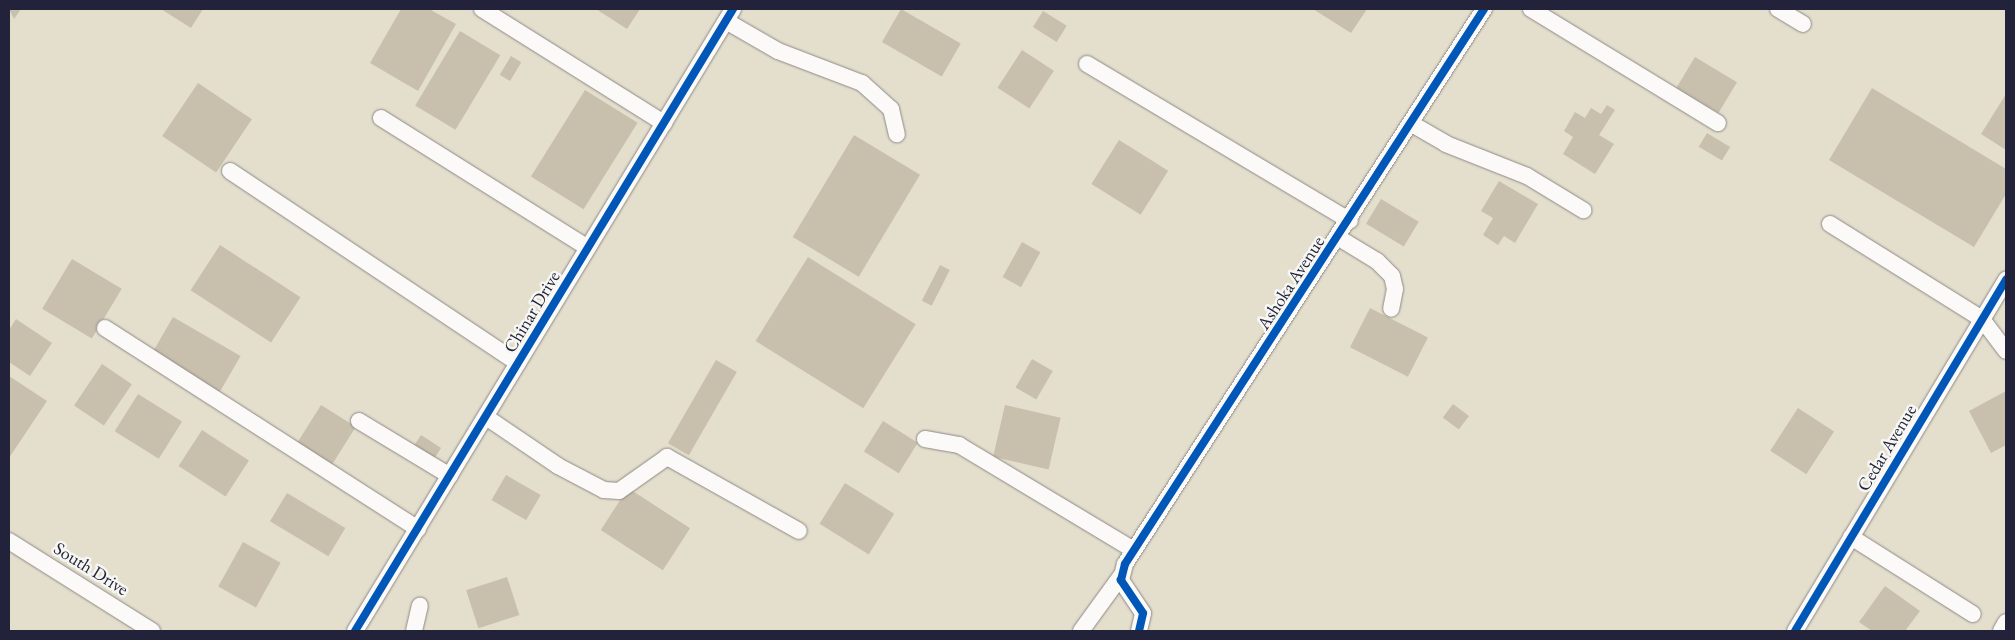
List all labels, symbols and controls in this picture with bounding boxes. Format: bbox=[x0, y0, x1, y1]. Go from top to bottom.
street label: Ashoka Avenue bbox=[1253, 232, 1329, 334]
street label: Chinar Drive bbox=[499, 267, 565, 357]
street label: Cedar Avenue bbox=[1853, 401, 1921, 495]
street label: South Drive bbox=[50, 538, 132, 600]

